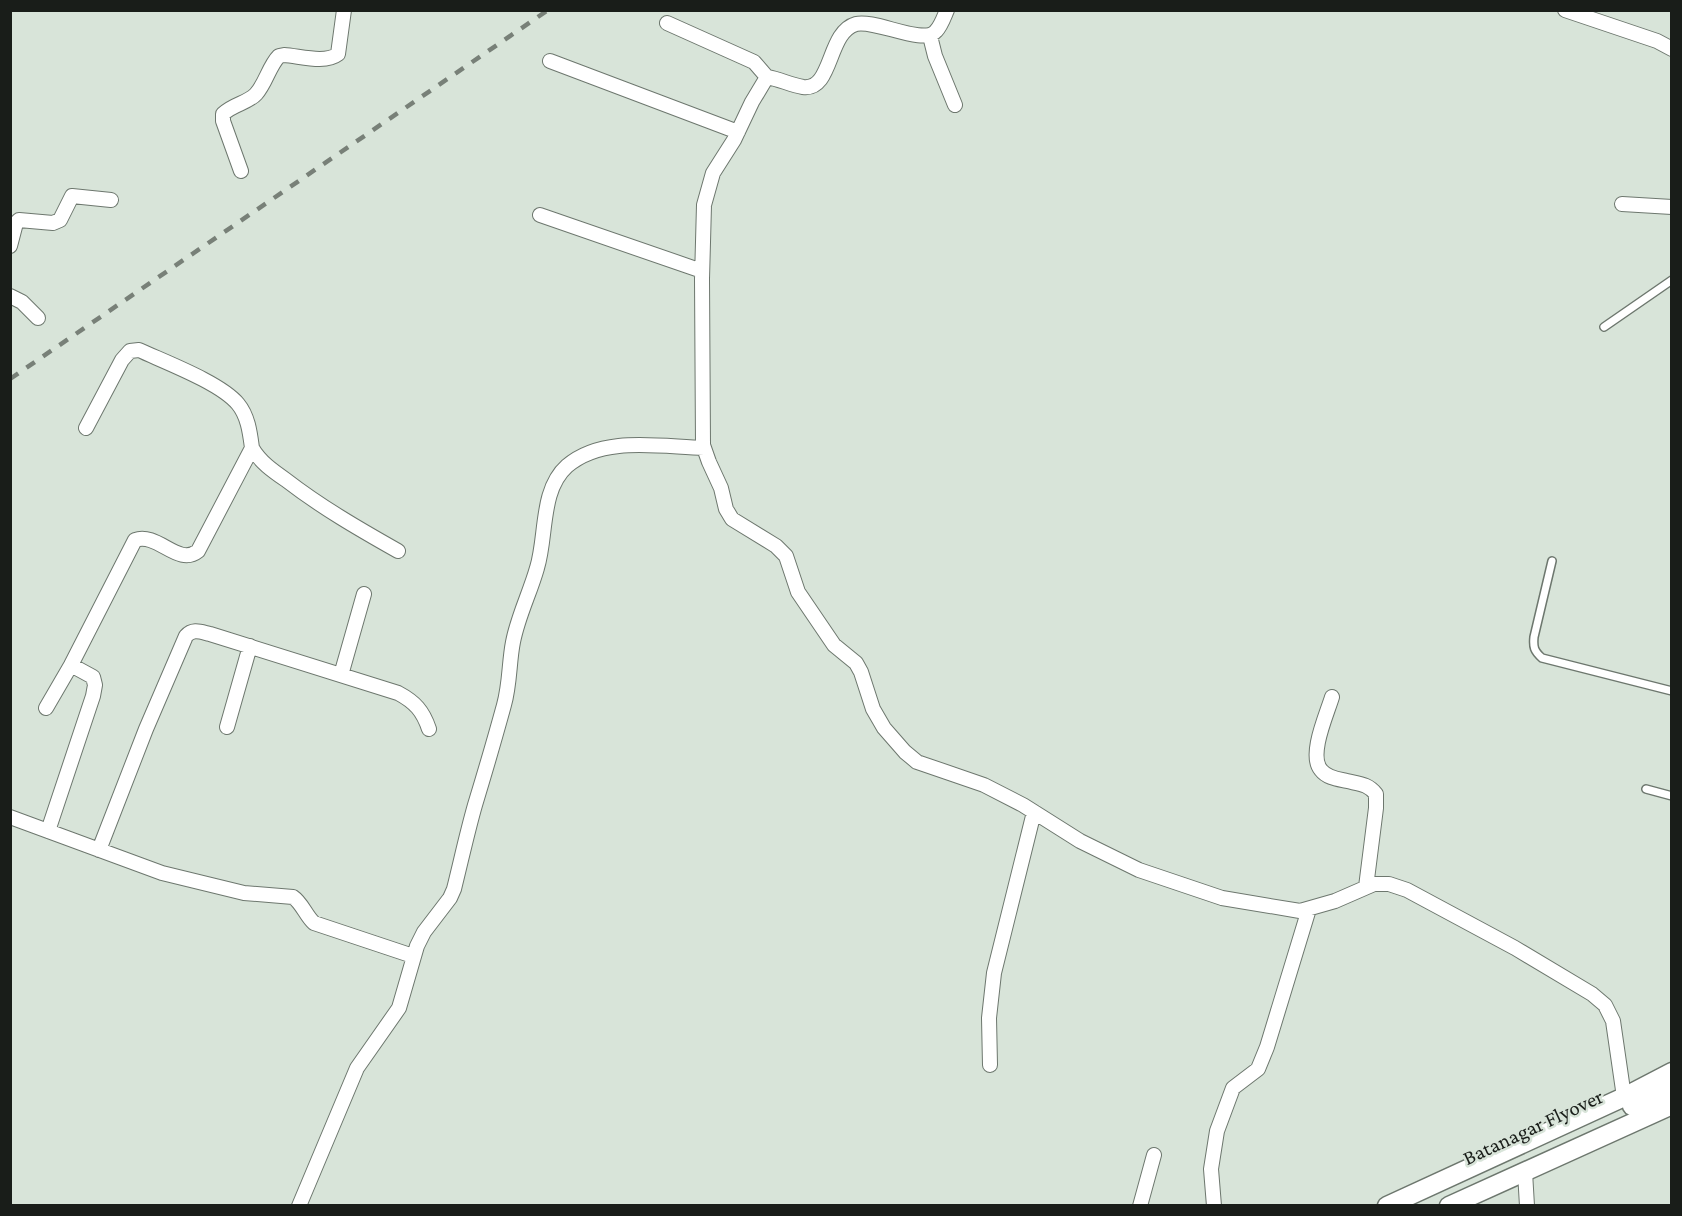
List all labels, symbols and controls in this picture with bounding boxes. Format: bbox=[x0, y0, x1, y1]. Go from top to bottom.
street label: Batanagar Flyover bbox=[1459, 1084, 1607, 1170]

